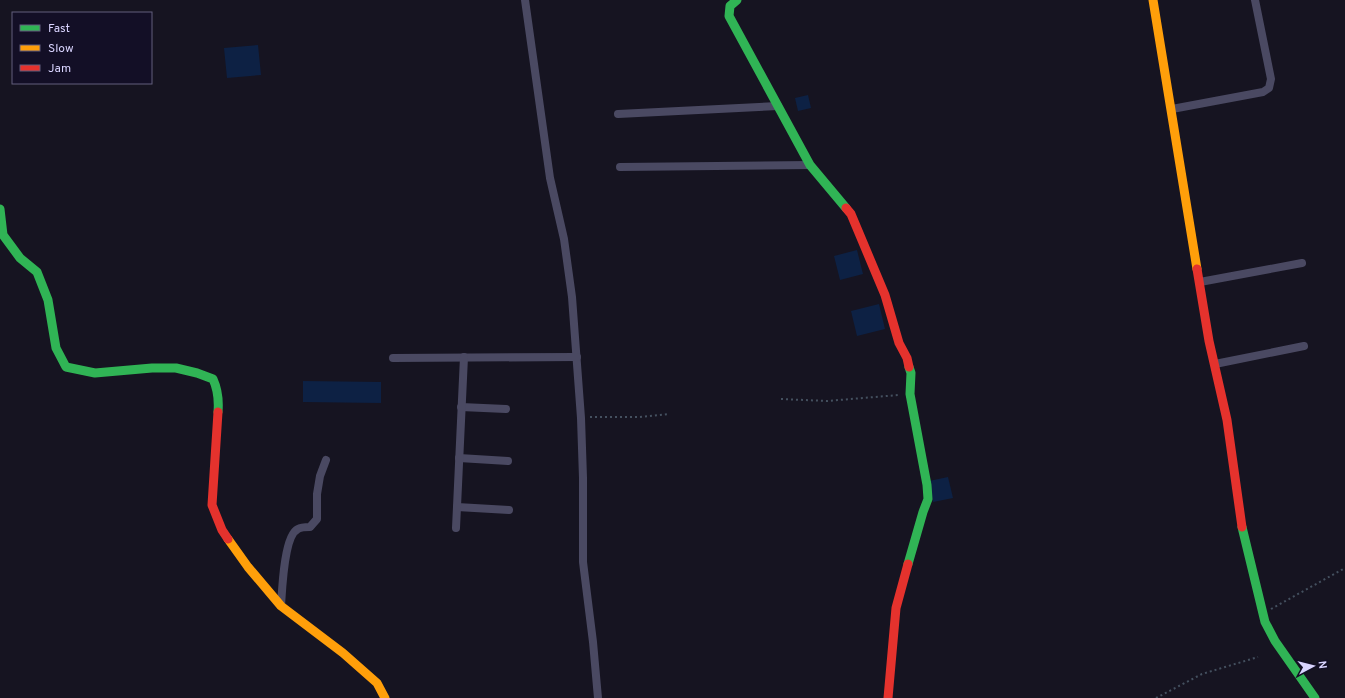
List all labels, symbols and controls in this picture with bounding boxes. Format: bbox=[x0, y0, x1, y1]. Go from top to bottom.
legend bbox=[12, 12, 152, 84]
text: Fast bbox=[48, 21, 70, 37]
text: Slow bbox=[48, 41, 74, 57]
text: Jam bbox=[48, 61, 71, 77]
north arrow bbox=[1293, 646, 1333, 686]
text: N bbox=[1315, 660, 1329, 670]

